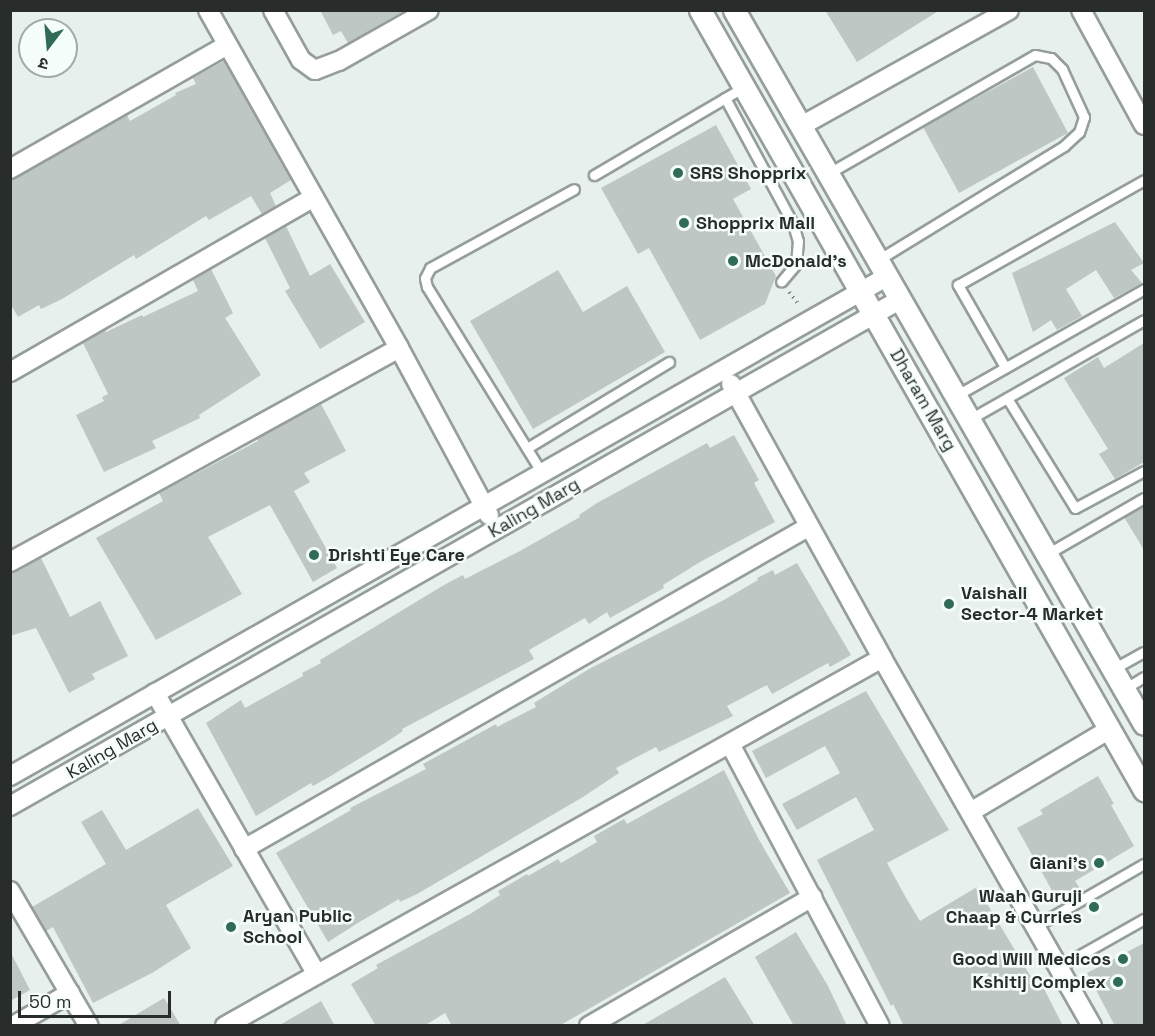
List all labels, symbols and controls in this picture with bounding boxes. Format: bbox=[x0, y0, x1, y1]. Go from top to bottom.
north arrow bbox=[18, 18, 78, 78]
text: उ bbox=[36, 52, 51, 75]
place label: SRS Shopprix bbox=[690, 162, 806, 184]
marker: SRS Shopprix bbox=[671, 166, 685, 180]
place label: Shopprix Mall bbox=[696, 212, 815, 234]
marker: Shopprix Mall bbox=[677, 216, 691, 230]
place label: McDonald's bbox=[745, 250, 847, 272]
marker: McDonald's bbox=[726, 254, 740, 268]
street label: Dharam Marg bbox=[885, 345, 961, 455]
street label: Kaling Marg bbox=[485, 473, 583, 543]
place label: Drishti Eye Care bbox=[328, 544, 465, 566]
marker: Drishti Eye Care bbox=[305, 546, 323, 564]
place label: Vaishali Sector-4 Market bbox=[961, 583, 1103, 626]
marker: Vaishali Sector-4 Market bbox=[942, 597, 956, 611]
street label: Kaling Marg bbox=[63, 714, 161, 784]
place label: Giani's bbox=[1029, 852, 1087, 874]
marker: Giani's bbox=[1092, 856, 1106, 870]
place label: Waah Guruji Chaap & Curries bbox=[946, 886, 1082, 928]
marker: Waah Guruji Chaap & Curries bbox=[1087, 900, 1101, 914]
place label: Aryan Public School bbox=[243, 906, 352, 948]
marker: Aryan Public School bbox=[224, 920, 238, 934]
place label: Good Will Medicos bbox=[952, 948, 1111, 970]
marker: Good Will Medicos bbox=[1116, 952, 1130, 966]
place label: Kshitij Complex bbox=[972, 971, 1106, 993]
marker: Kshitij Complex bbox=[1111, 975, 1125, 989]
scale bar bbox=[21, 979, 174, 1017]
text: 50 m bbox=[29, 990, 71, 1013]

